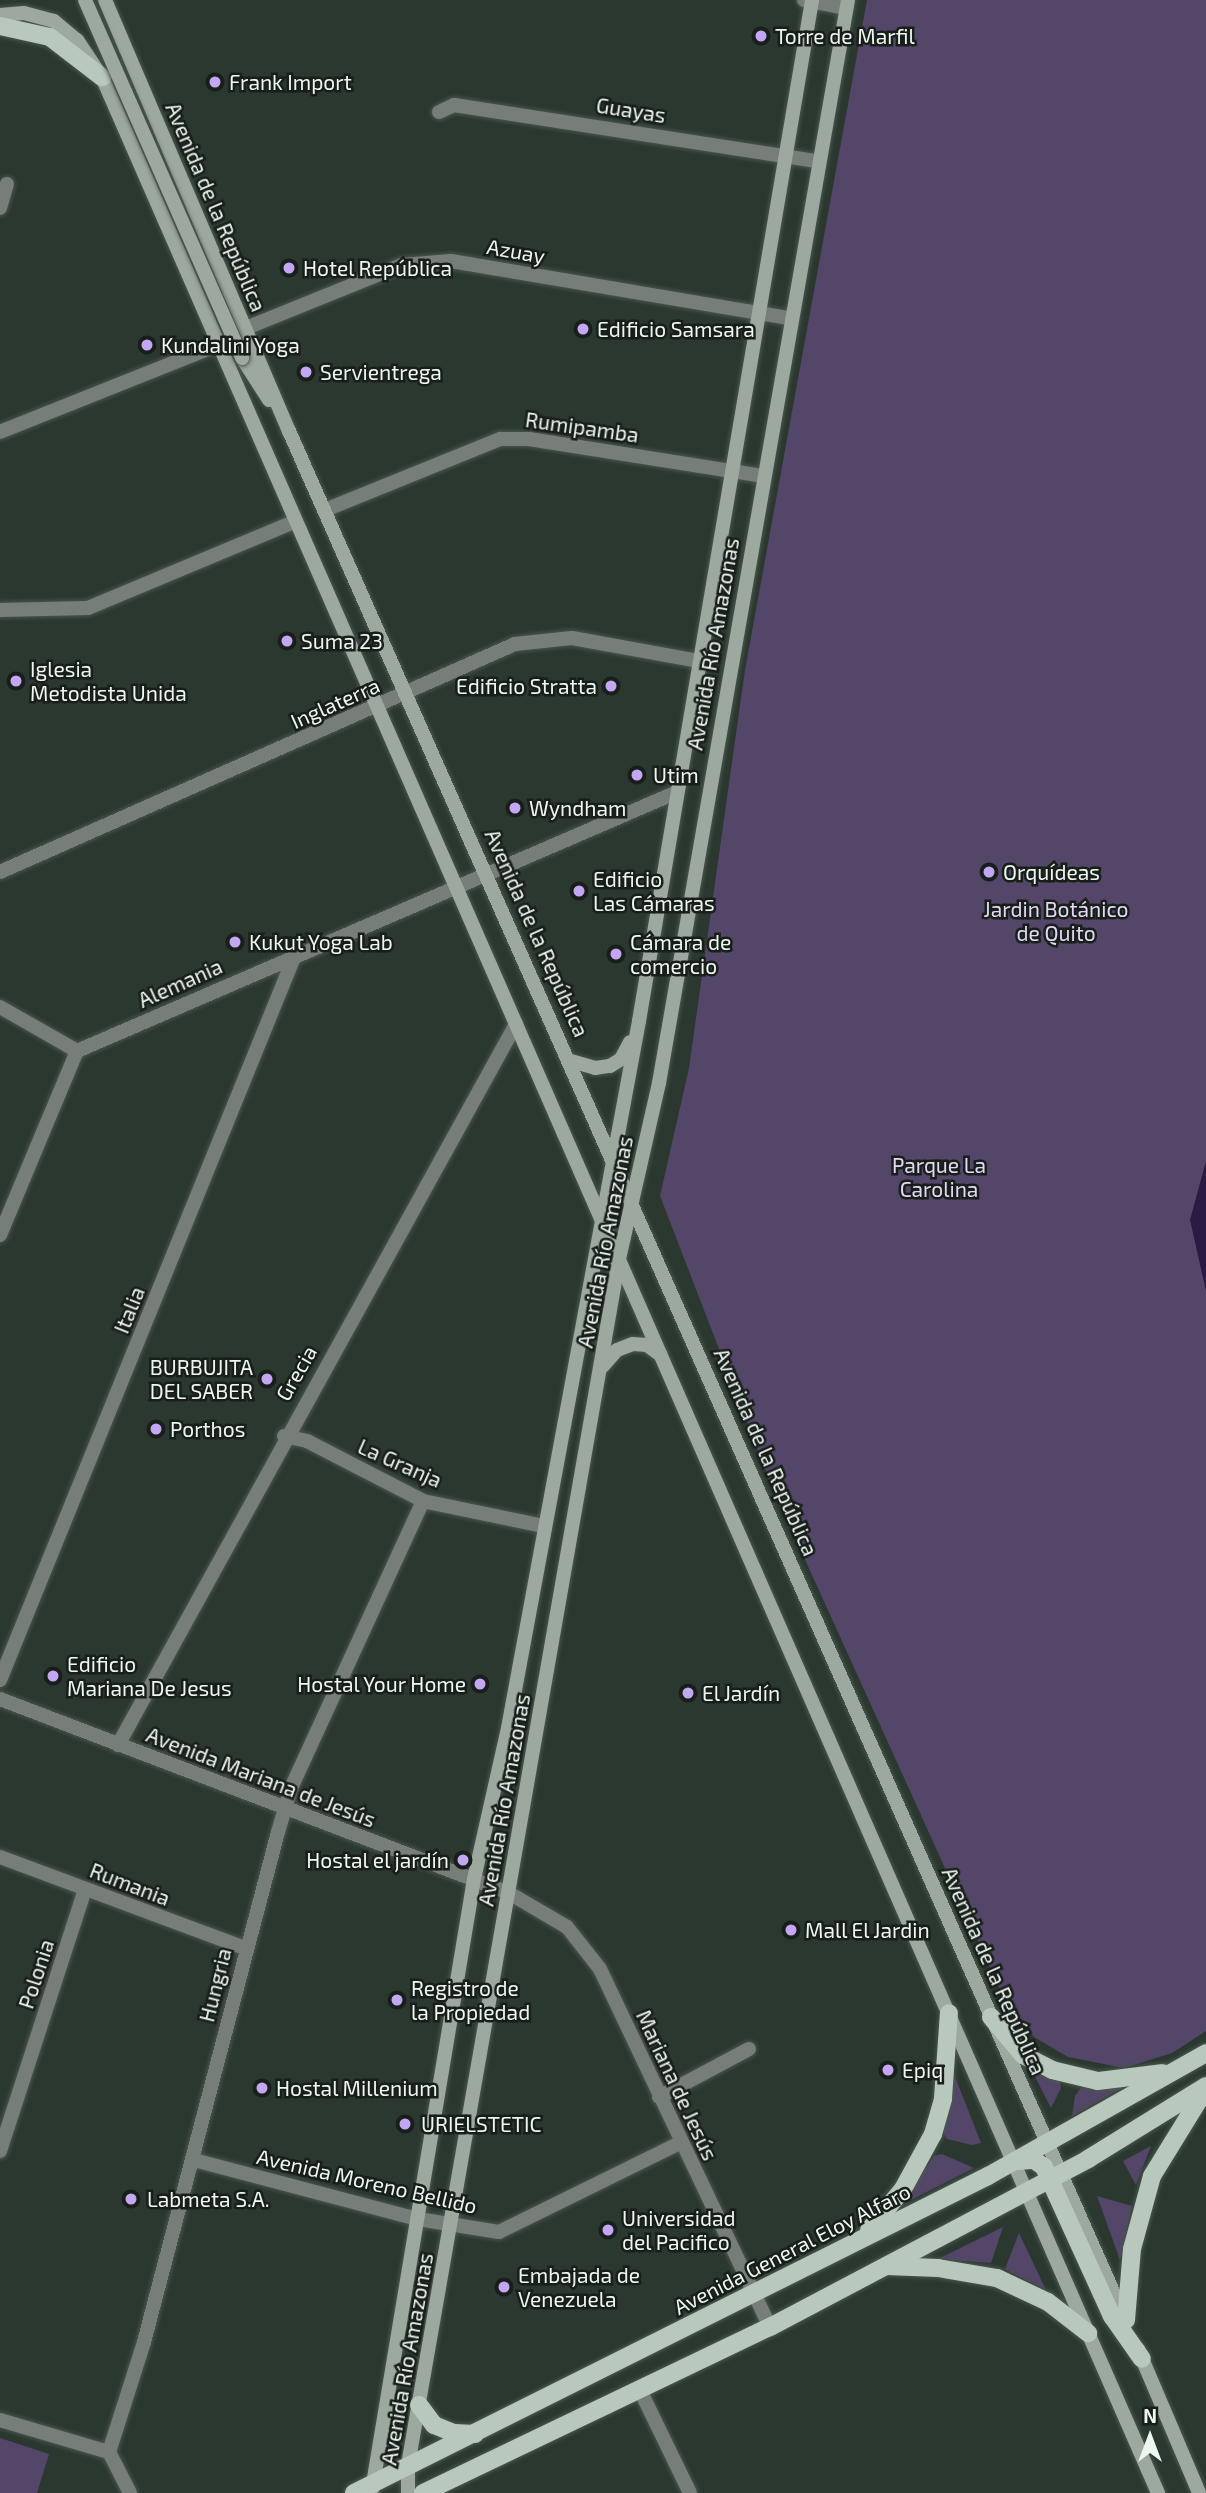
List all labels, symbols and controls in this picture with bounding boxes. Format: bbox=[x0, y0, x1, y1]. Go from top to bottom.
place label: Torre de Marfil bbox=[775, 23, 915, 49]
marker: Torre de Marfil bbox=[753, 28, 769, 44]
place label: Frank Import bbox=[229, 69, 352, 95]
marker: Frank Import bbox=[207, 74, 223, 90]
street label: Guayas bbox=[595, 92, 667, 128]
street label: Avenida de la República bbox=[161, 99, 271, 315]
street label: Azuay bbox=[485, 234, 547, 268]
place label: Hotel República bbox=[303, 255, 453, 281]
marker: Hotel República bbox=[281, 260, 297, 276]
place label: Edificio Samsara bbox=[597, 316, 755, 342]
marker: Edificio Samsara bbox=[575, 321, 591, 337]
place label: Kundalini Yoga bbox=[161, 332, 300, 358]
marker: Kundalini Yoga bbox=[139, 337, 155, 353]
place label: Servientrega bbox=[320, 359, 442, 385]
marker: Servientrega bbox=[298, 364, 314, 380]
street label: Rumipamba bbox=[524, 407, 640, 447]
street label: Avenida Río Amazonas bbox=[682, 536, 744, 752]
place label: Suma 23 bbox=[301, 628, 383, 654]
marker: Suma 23 bbox=[279, 633, 295, 649]
place label: Iglesia Metodista Unida bbox=[30, 656, 187, 706]
street label: Inglaterra bbox=[287, 672, 383, 734]
marker: Iglesia Metodista Unida bbox=[8, 673, 24, 689]
place label: Edificio Stratta bbox=[456, 673, 597, 699]
marker: Edificio Stratta bbox=[603, 678, 619, 694]
place label: Utim bbox=[653, 762, 699, 788]
marker: Utim bbox=[627, 765, 647, 785]
place label: Wyndham bbox=[529, 795, 626, 821]
marker: Wyndham bbox=[507, 800, 523, 816]
street label: Avenida de la República bbox=[480, 825, 594, 1041]
place label: Orquídeas bbox=[1003, 859, 1100, 885]
marker: Orquídeas bbox=[981, 864, 997, 880]
place label: Edificio Las Cámaras bbox=[593, 866, 715, 916]
marker: Edificio Las Cámaras bbox=[571, 883, 587, 899]
park label: Jardin Botánico de Quito bbox=[984, 896, 1128, 946]
place label: Kukut Yoga Lab bbox=[249, 929, 393, 955]
place label: Cámara de comercio bbox=[630, 929, 731, 979]
marker: Kukut Yoga Lab bbox=[227, 934, 243, 950]
marker: Cámara de comercio bbox=[608, 946, 624, 962]
street label: Alemania bbox=[134, 953, 226, 1013]
street label: Avenida Río Amazonas bbox=[572, 1134, 638, 1350]
park label: Parque La Carolina bbox=[892, 1152, 986, 1202]
street label: Italia bbox=[108, 1283, 150, 1337]
street label: Grecia bbox=[270, 1341, 322, 1405]
street label: Avenida de la República bbox=[709, 1344, 823, 1560]
place label: BURBUJITA DEL SABER bbox=[149, 1354, 253, 1404]
marker: BURBUJITA DEL SABER bbox=[259, 1371, 275, 1387]
place label: Porthos bbox=[170, 1416, 245, 1442]
marker: Porthos bbox=[148, 1421, 164, 1437]
street label: La Granja bbox=[354, 1433, 446, 1493]
place label: Edificio Mariana De Jesus bbox=[67, 1651, 232, 1701]
marker: Edificio Mariana De Jesus bbox=[45, 1668, 61, 1684]
place label: Hostal Your Home bbox=[296, 1671, 466, 1697]
marker: Hostal Your Home bbox=[472, 1676, 488, 1692]
place label: El Jardín bbox=[702, 1680, 781, 1706]
marker: El Jardín bbox=[680, 1685, 696, 1701]
street label: Avenida Río Amazonas bbox=[473, 1692, 535, 1908]
street label: Avenida Mariana de Jesús bbox=[143, 1722, 379, 1832]
place label: Hostal el jardín bbox=[305, 1847, 449, 1873]
marker: Hostal el jardín bbox=[455, 1852, 471, 1868]
street label: Rumania bbox=[86, 1857, 174, 1911]
street label: Avenida de la República bbox=[937, 1863, 1051, 2079]
place label: Mall El Jardin bbox=[805, 1917, 931, 1943]
marker: Mall El Jardin bbox=[783, 1922, 799, 1938]
street label: Polonia bbox=[13, 1936, 59, 2012]
street label: Hungria bbox=[194, 1946, 236, 2024]
place label: Registro de la Propiedad bbox=[411, 1975, 530, 2025]
marker: Registro de la Propiedad bbox=[389, 1992, 405, 2008]
street label: Mariana de Jesús bbox=[631, 2006, 723, 2164]
place label: Epiq bbox=[902, 2057, 943, 2083]
marker: Epiq bbox=[880, 2062, 896, 2078]
place label: Hostal Millenium bbox=[276, 2075, 438, 2101]
marker: Hostal Millenium bbox=[254, 2080, 270, 2096]
place label: URIELSTETIC bbox=[421, 2111, 541, 2137]
marker: URIELSTETIC bbox=[395, 2114, 415, 2134]
street label: Avenida Moreno Bellido bbox=[255, 2143, 479, 2219]
street label: Avenida General Eloy Alfaro bbox=[669, 2178, 915, 2320]
place label: Labmeta S.A. bbox=[147, 2186, 270, 2212]
marker: Labmeta S.A. bbox=[121, 2189, 141, 2209]
place label: Universidad del Pacifico bbox=[622, 2205, 736, 2255]
marker: Universidad del Pacifico bbox=[600, 2222, 616, 2238]
street label: Avenida Río Amazonas bbox=[376, 2251, 438, 2467]
place label: Embajada de Venezuela bbox=[518, 2262, 640, 2312]
marker: Embajada de Venezuela bbox=[496, 2279, 512, 2295]
north arrow bbox=[1115, 2402, 1185, 2472]
text: N bbox=[1143, 2404, 1157, 2427]

